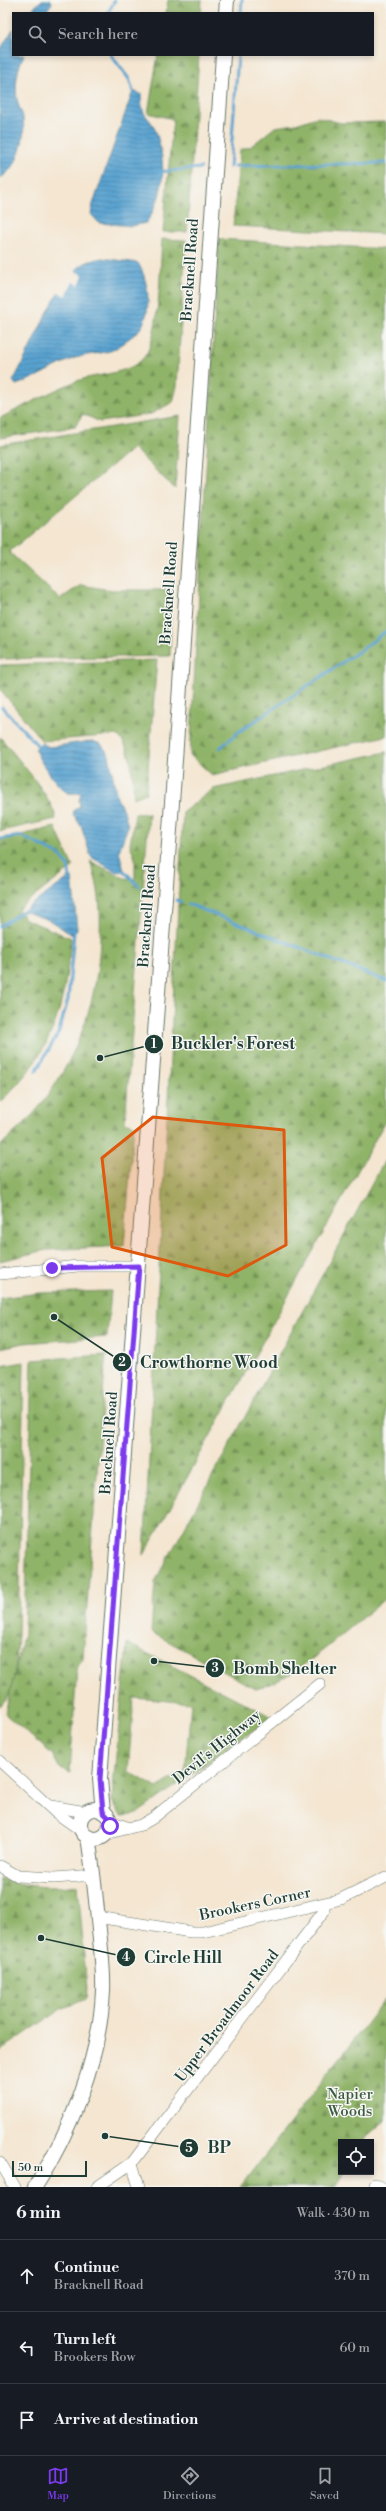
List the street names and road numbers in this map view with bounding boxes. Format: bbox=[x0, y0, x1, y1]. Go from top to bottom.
street label: Bracknell Road bbox=[177, 217, 203, 323]
street label: Bracknell Road bbox=[156, 540, 182, 646]
street label: Bracknell Road bbox=[134, 863, 160, 969]
street label: Bracknell Road bbox=[96, 1390, 122, 1496]
street label: Devil's Highway bbox=[169, 1705, 265, 1788]
street label: Brookers Corner bbox=[196, 1883, 313, 1925]
street label: Upper Broadmoor Road bbox=[171, 1946, 283, 2086]

